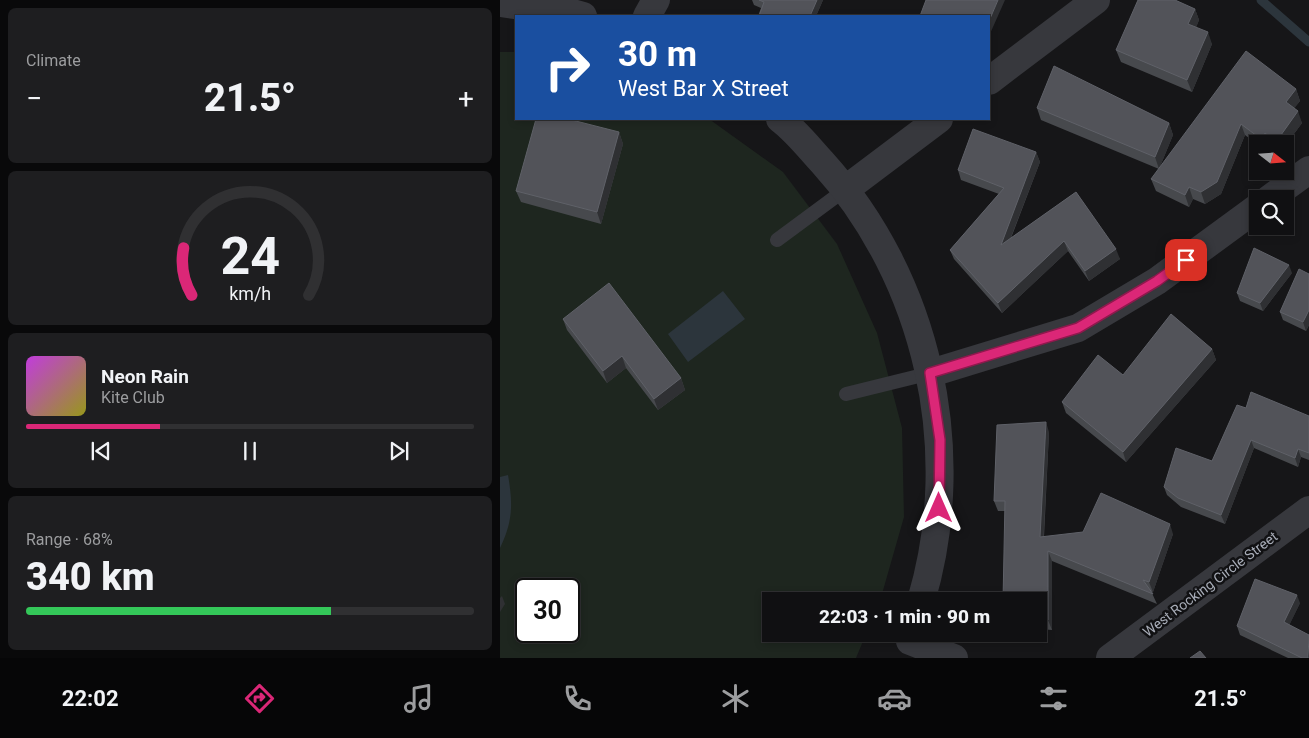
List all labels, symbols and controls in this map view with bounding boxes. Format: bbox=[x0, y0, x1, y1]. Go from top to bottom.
text: 30 m bbox=[618, 34, 697, 75]
icon: right bbox=[535, 35, 600, 100]
text: Climate bbox=[26, 51, 81, 70]
text: 21.5° bbox=[204, 76, 296, 120]
text: West Bar X Street bbox=[618, 76, 789, 101]
text: − bbox=[26, 82, 42, 115]
text: + bbox=[458, 82, 474, 115]
north arrow bbox=[1249, 135, 1294, 180]
map controls bbox=[1249, 135, 1294, 235]
button: search bbox=[1249, 190, 1294, 235]
text: 24 bbox=[220, 226, 280, 287]
pin bbox=[1165, 239, 1207, 281]
icon: arrive bbox=[1172, 246, 1200, 274]
text: km/h bbox=[229, 283, 271, 304]
text: Neon Rain bbox=[101, 365, 189, 388]
text: Kite Club bbox=[101, 388, 165, 407]
icon: previous bbox=[87, 437, 115, 465]
icon: pause bbox=[236, 437, 264, 465]
icon: next bbox=[385, 437, 413, 465]
position arrow bbox=[912, 481, 964, 533]
street label: West Rocking Circle Street bbox=[1140, 528, 1281, 640]
text: Range · 68% bbox=[26, 530, 113, 549]
text: 340 km bbox=[26, 555, 155, 599]
speed limit sign: 30 bbox=[515, 578, 580, 643]
text: 22:03 · 1 min · 90 m bbox=[819, 605, 990, 628]
icon: directions bbox=[242, 681, 277, 716]
icon: music bbox=[401, 681, 436, 716]
icon: phone bbox=[560, 681, 595, 716]
icon: climate bbox=[718, 681, 753, 716]
icon: car bbox=[877, 681, 912, 716]
icon: filters bbox=[1036, 681, 1071, 716]
text: 22:02 bbox=[62, 686, 119, 711]
text: 21.5° bbox=[1194, 686, 1247, 711]

